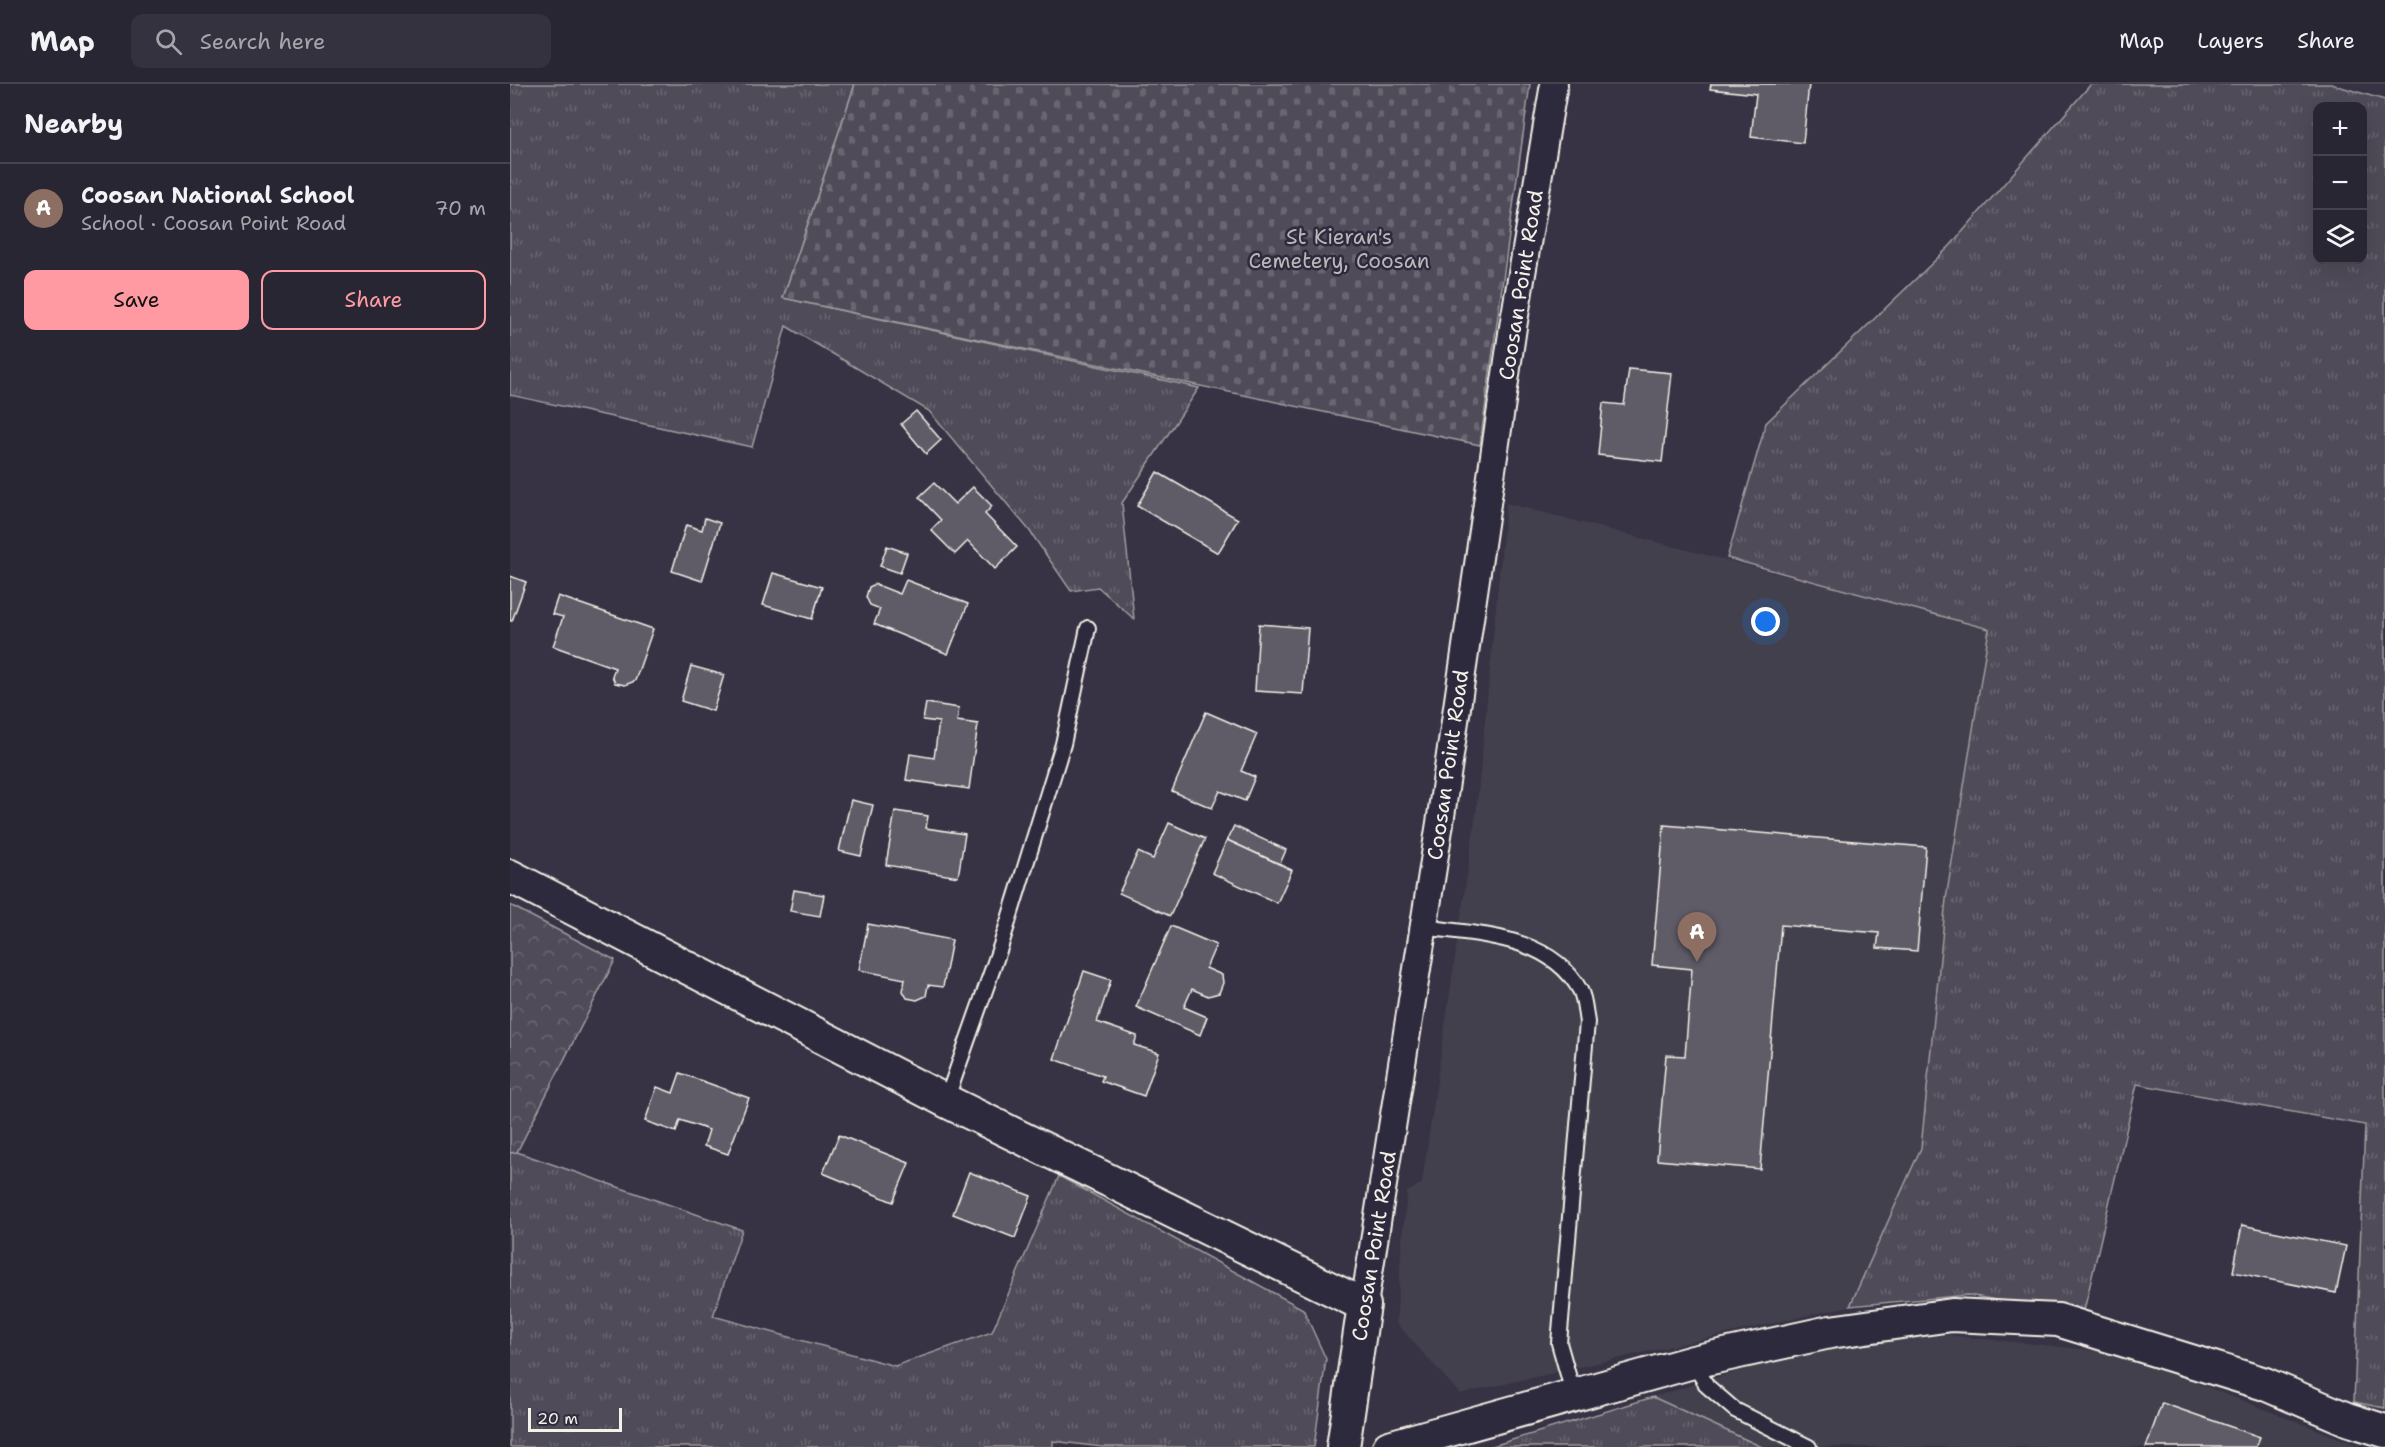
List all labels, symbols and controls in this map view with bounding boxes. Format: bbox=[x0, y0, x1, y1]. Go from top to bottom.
search box bbox=[131, 14, 551, 68]
text: Map bbox=[30, 22, 95, 60]
icon: search bbox=[152, 25, 185, 58]
text: Search here bbox=[200, 27, 325, 56]
text: Map bbox=[2119, 27, 2164, 55]
text: Layers bbox=[2197, 27, 2264, 55]
text: Share bbox=[2297, 27, 2355, 55]
map controls bbox=[2313, 102, 2367, 264]
button: + bbox=[2313, 102, 2367, 156]
text: Nearby bbox=[24, 106, 123, 141]
button: − bbox=[2313, 156, 2367, 210]
text: Coosan National School bbox=[81, 181, 354, 210]
street label: Coosan Point Road bbox=[1492, 188, 1550, 382]
text: A bbox=[36, 195, 51, 221]
text: 70 m bbox=[434, 195, 486, 221]
text: School · Coosan Point Road bbox=[81, 210, 346, 236]
button: layers bbox=[2313, 210, 2367, 264]
park label: St Kieran's Cemetery, Coosan bbox=[1248, 223, 1430, 275]
button: Save bbox=[24, 270, 249, 330]
button: Share bbox=[261, 270, 486, 330]
your location bbox=[1751, 607, 1780, 636]
street label: Coosan Point Road bbox=[1421, 668, 1475, 862]
pin: A bbox=[1678, 912, 1716, 962]
street label: Coosan Point Road bbox=[1345, 1149, 1403, 1343]
scale bar bbox=[528, 1405, 622, 1432]
text: 20 m bbox=[537, 1408, 578, 1429]

